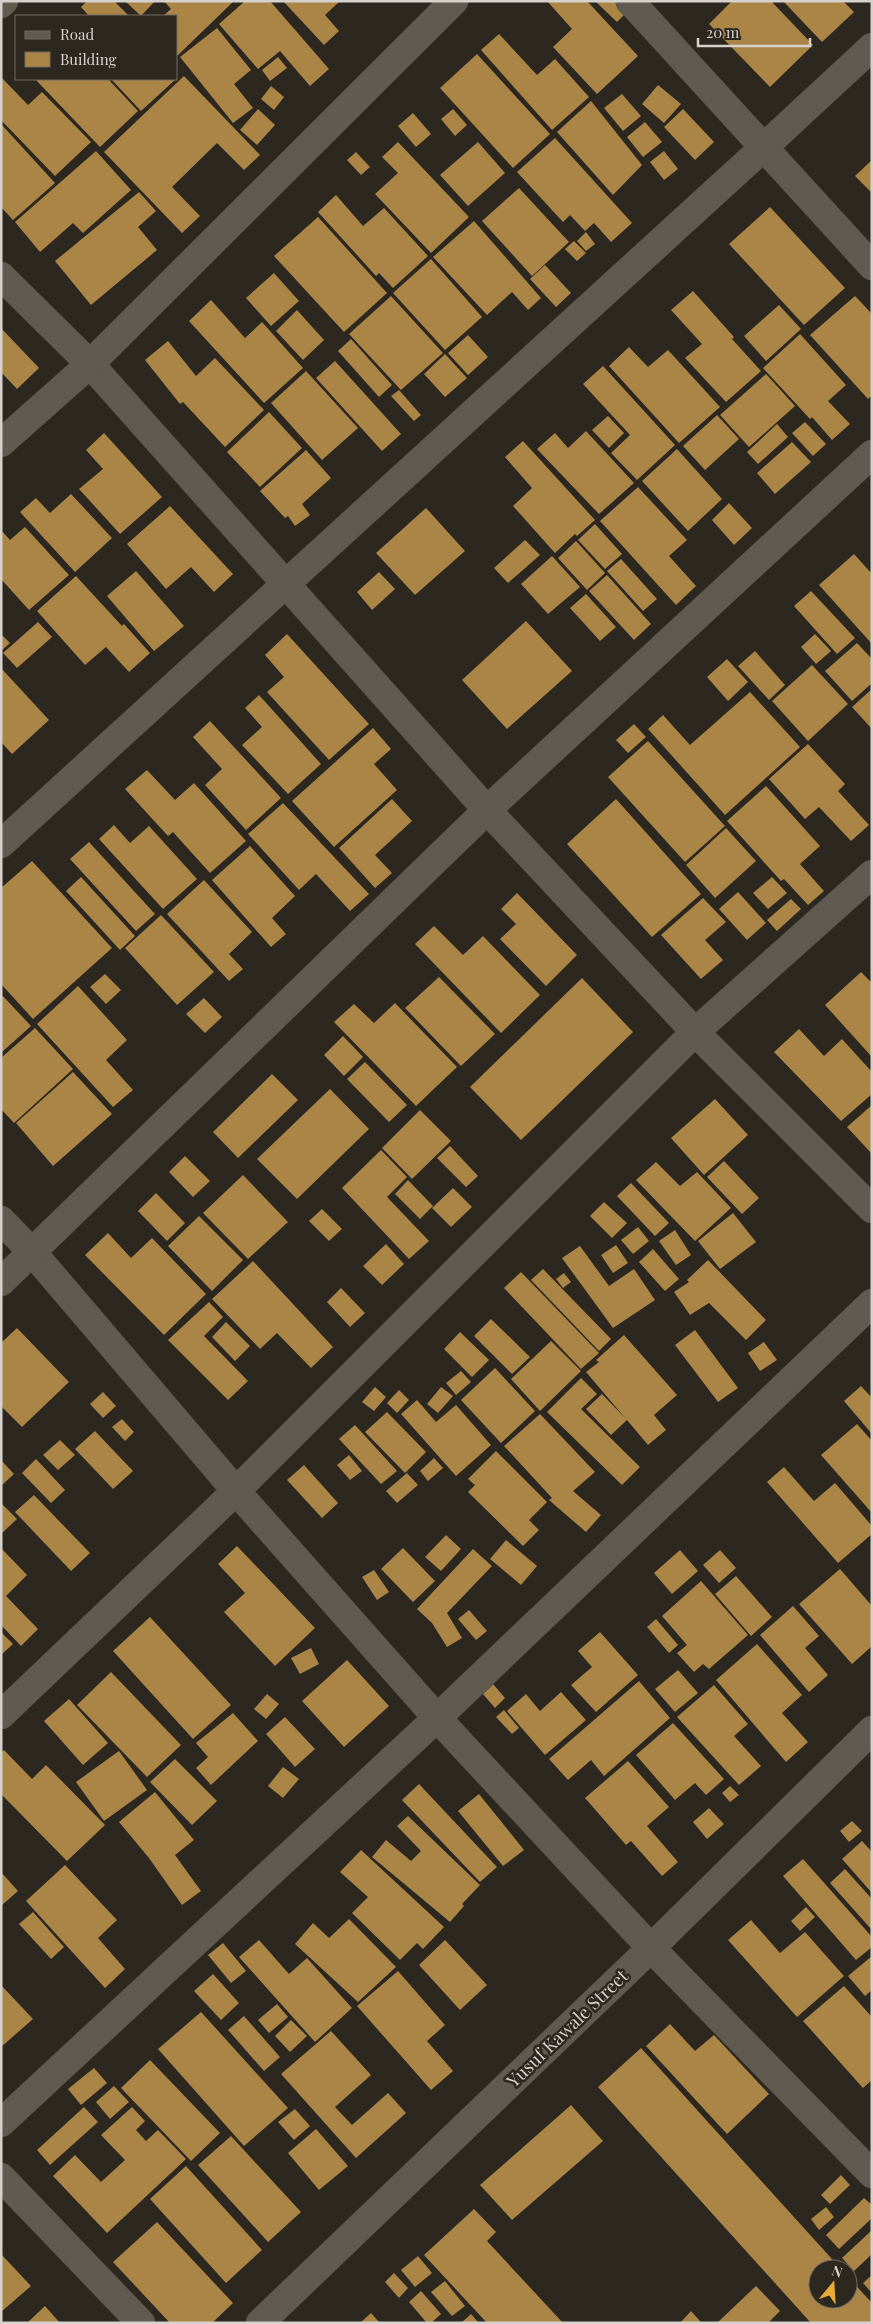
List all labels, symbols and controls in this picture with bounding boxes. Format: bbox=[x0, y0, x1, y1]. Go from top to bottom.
legend bbox=[15, 15, 178, 80]
scale bar bbox=[698, 15, 810, 47]
text: 20 m bbox=[706, 22, 740, 42]
text: Road bbox=[60, 24, 94, 44]
text: Building bbox=[60, 49, 117, 69]
street label: Yusuf Kawale Street bbox=[500, 1963, 633, 2093]
north arrow bbox=[808, 2259, 858, 2309]
text: N bbox=[829, 2261, 845, 2282]

